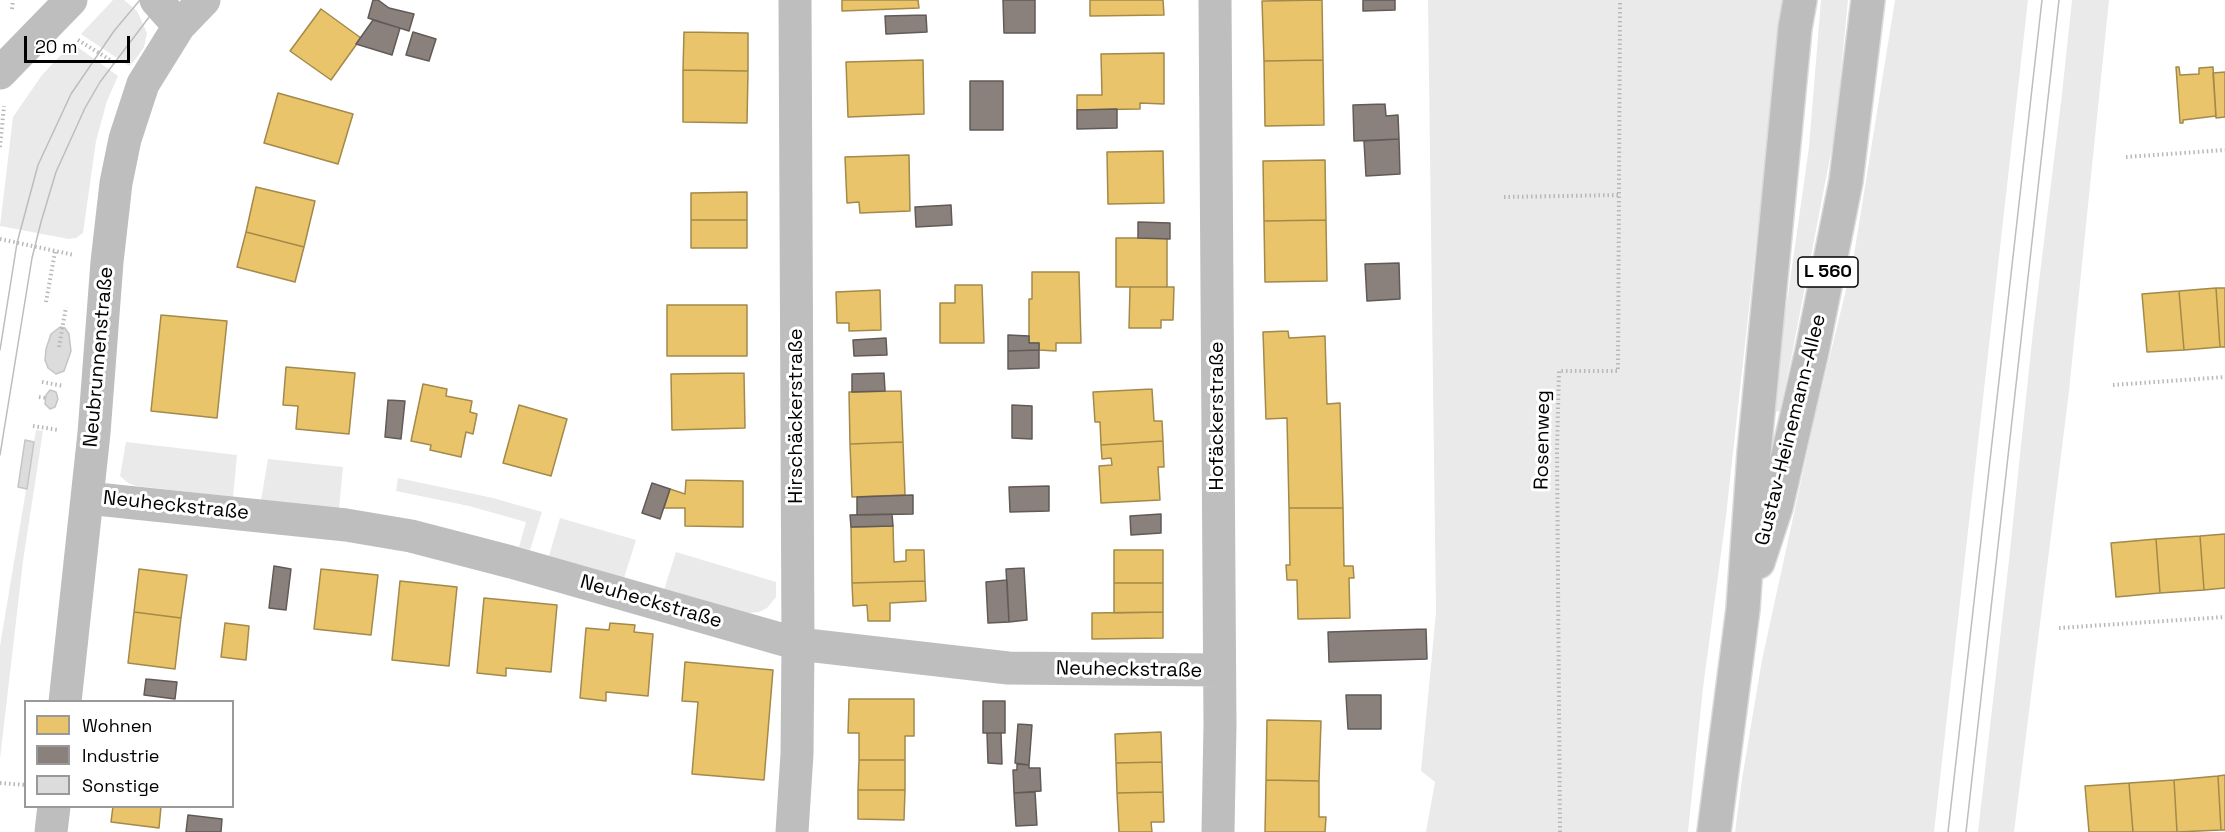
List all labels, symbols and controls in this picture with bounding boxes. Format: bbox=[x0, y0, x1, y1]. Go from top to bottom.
scale bar bbox=[27, 24, 134, 62]
text: 20 m bbox=[35, 35, 78, 58]
road number: L 560 bbox=[1798, 257, 1858, 287]
street label: Neubrunnenstraße bbox=[79, 266, 119, 448]
street label: Gustav-Heinemann-Allee bbox=[1751, 312, 1831, 548]
street label: Hirschäckerstraße bbox=[785, 328, 809, 504]
street label: Hofäckerstraße bbox=[1206, 342, 1230, 490]
street label: Rosenweg bbox=[1530, 390, 1556, 490]
street label: Neuheckstraße bbox=[102, 486, 250, 526]
street label: Neuheckstraße bbox=[577, 570, 725, 634]
street label: Neuheckstraße bbox=[1056, 657, 1202, 683]
legend bbox=[24, 700, 234, 808]
text: Wohnen bbox=[82, 714, 152, 737]
text: Industrie bbox=[82, 744, 159, 767]
text: Sonstige bbox=[82, 774, 159, 797]

